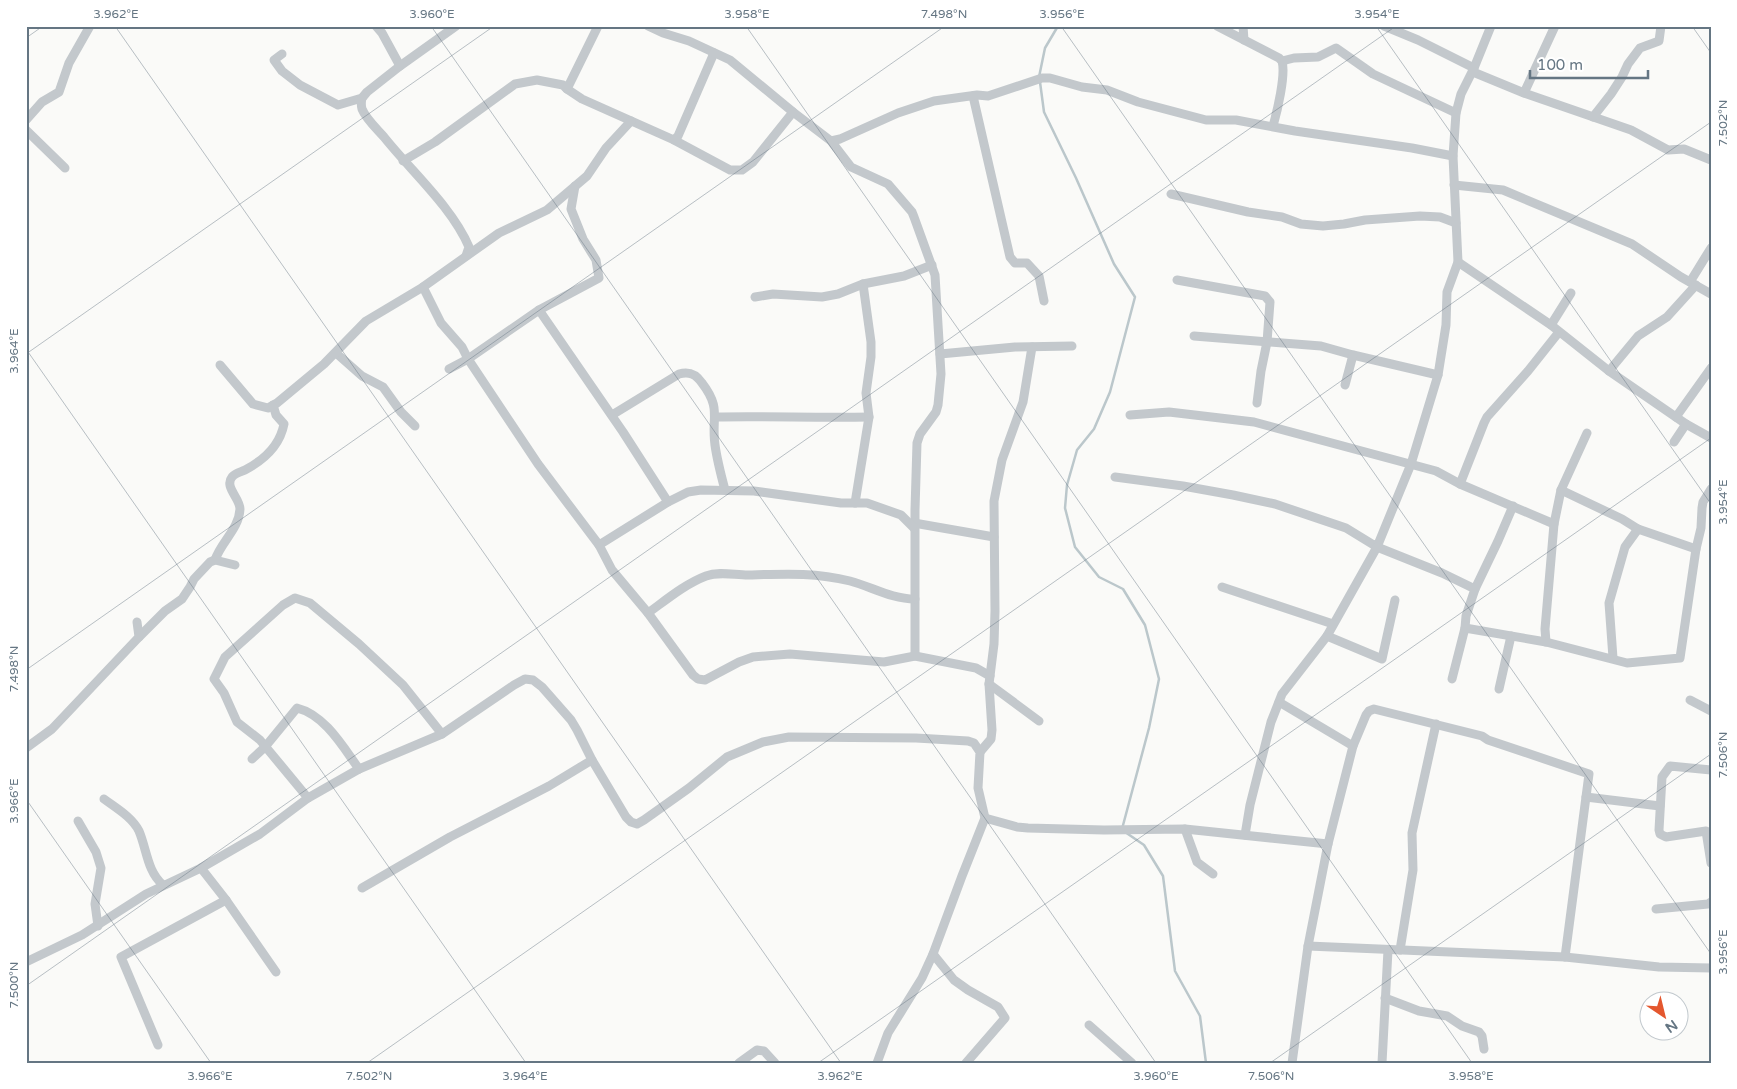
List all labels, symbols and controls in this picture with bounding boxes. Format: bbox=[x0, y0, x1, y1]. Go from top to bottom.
text: 3.962°E bbox=[93, 7, 139, 21]
text: 3.960°E bbox=[409, 7, 455, 21]
text: 3.958°E bbox=[724, 7, 770, 21]
text: 7.498°N bbox=[921, 7, 967, 21]
text: 3.956°E bbox=[1039, 7, 1085, 21]
text: 3.954°E bbox=[1354, 7, 1400, 21]
scale bar bbox=[1530, 48, 1647, 80]
text: 100 m bbox=[1537, 56, 1583, 74]
text: 7.502°N bbox=[1716, 100, 1730, 146]
text: 3.964°E bbox=[7, 328, 21, 374]
text: 3.954°E bbox=[1716, 479, 1730, 525]
text: 7.498°N bbox=[7, 646, 21, 692]
text: 7.506°N bbox=[1716, 732, 1730, 778]
text: 3.966°E bbox=[7, 778, 21, 824]
text: 3.956°E bbox=[1716, 929, 1730, 975]
text: 7.500°N bbox=[7, 962, 21, 1008]
north arrow bbox=[1640, 992, 1690, 1042]
text: N bbox=[1662, 1016, 1681, 1036]
text: 3.966°E bbox=[187, 1069, 233, 1083]
text: 7.502°N bbox=[346, 1069, 392, 1083]
text: 3.964°E bbox=[502, 1069, 548, 1083]
text: 3.962°E bbox=[817, 1069, 863, 1083]
text: 3.960°E bbox=[1133, 1069, 1179, 1083]
text: 7.506°N bbox=[1248, 1069, 1294, 1083]
text: 3.958°E bbox=[1448, 1069, 1494, 1083]

